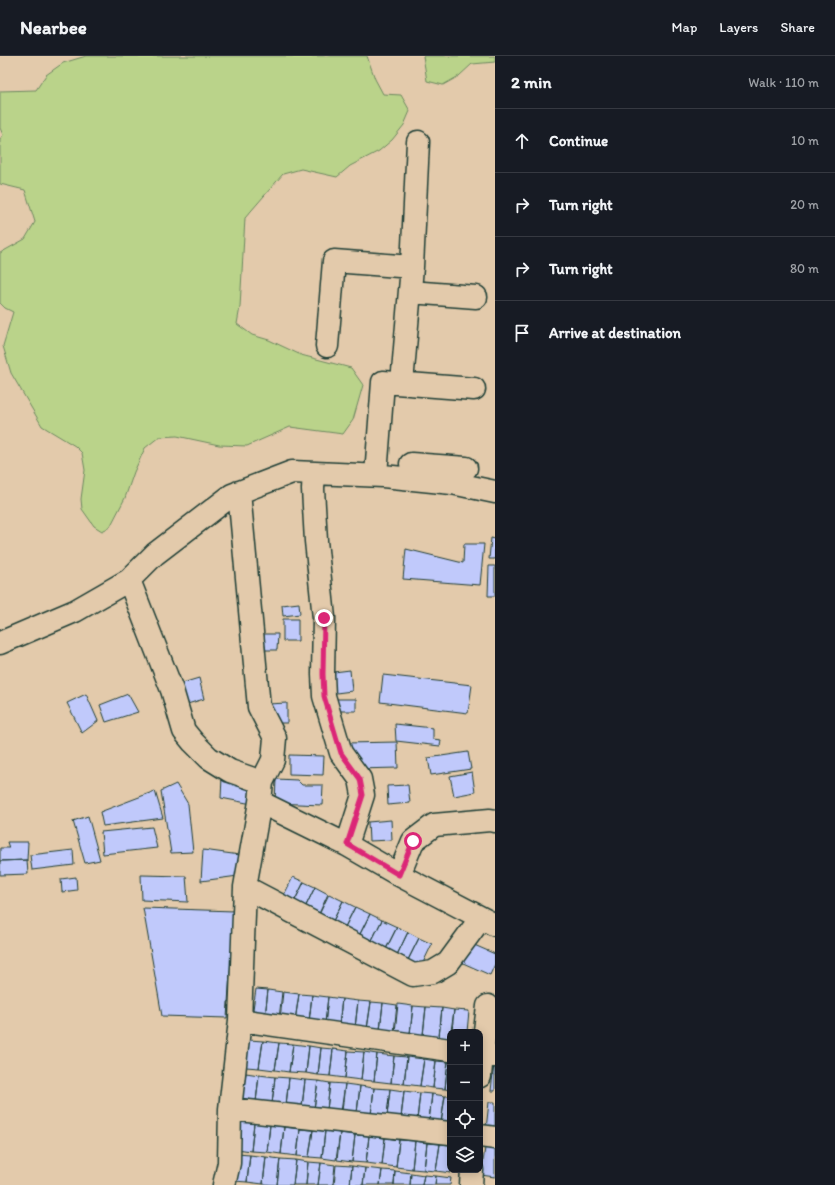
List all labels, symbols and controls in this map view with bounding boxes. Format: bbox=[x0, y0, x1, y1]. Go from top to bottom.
text: Nearbee bbox=[20, 16, 87, 39]
text: Map bbox=[672, 19, 697, 36]
text: Layers bbox=[719, 19, 758, 36]
text: Share bbox=[780, 19, 815, 36]
text: 2 min bbox=[511, 72, 551, 92]
text: Walk · 110 m bbox=[748, 75, 819, 90]
icon: ahead bbox=[511, 130, 533, 152]
text: Continue bbox=[549, 132, 608, 150]
text: 10 m bbox=[791, 133, 819, 148]
icon: right bbox=[511, 194, 533, 216]
text: Turn right bbox=[549, 196, 613, 214]
text: 20 m bbox=[790, 197, 819, 212]
icon: right bbox=[511, 258, 533, 280]
text: Turn right bbox=[549, 260, 613, 278]
text: 80 m bbox=[790, 261, 819, 276]
icon: arrive bbox=[511, 322, 533, 344]
text: Arrive at destination bbox=[549, 324, 681, 342]
route end bbox=[315, 609, 333, 627]
route start bbox=[404, 832, 422, 850]
map controls bbox=[447, 1029, 483, 1173]
button: + bbox=[447, 1029, 483, 1065]
button: − bbox=[447, 1065, 483, 1101]
button: locate bbox=[447, 1101, 483, 1137]
button: layers bbox=[447, 1137, 483, 1173]

